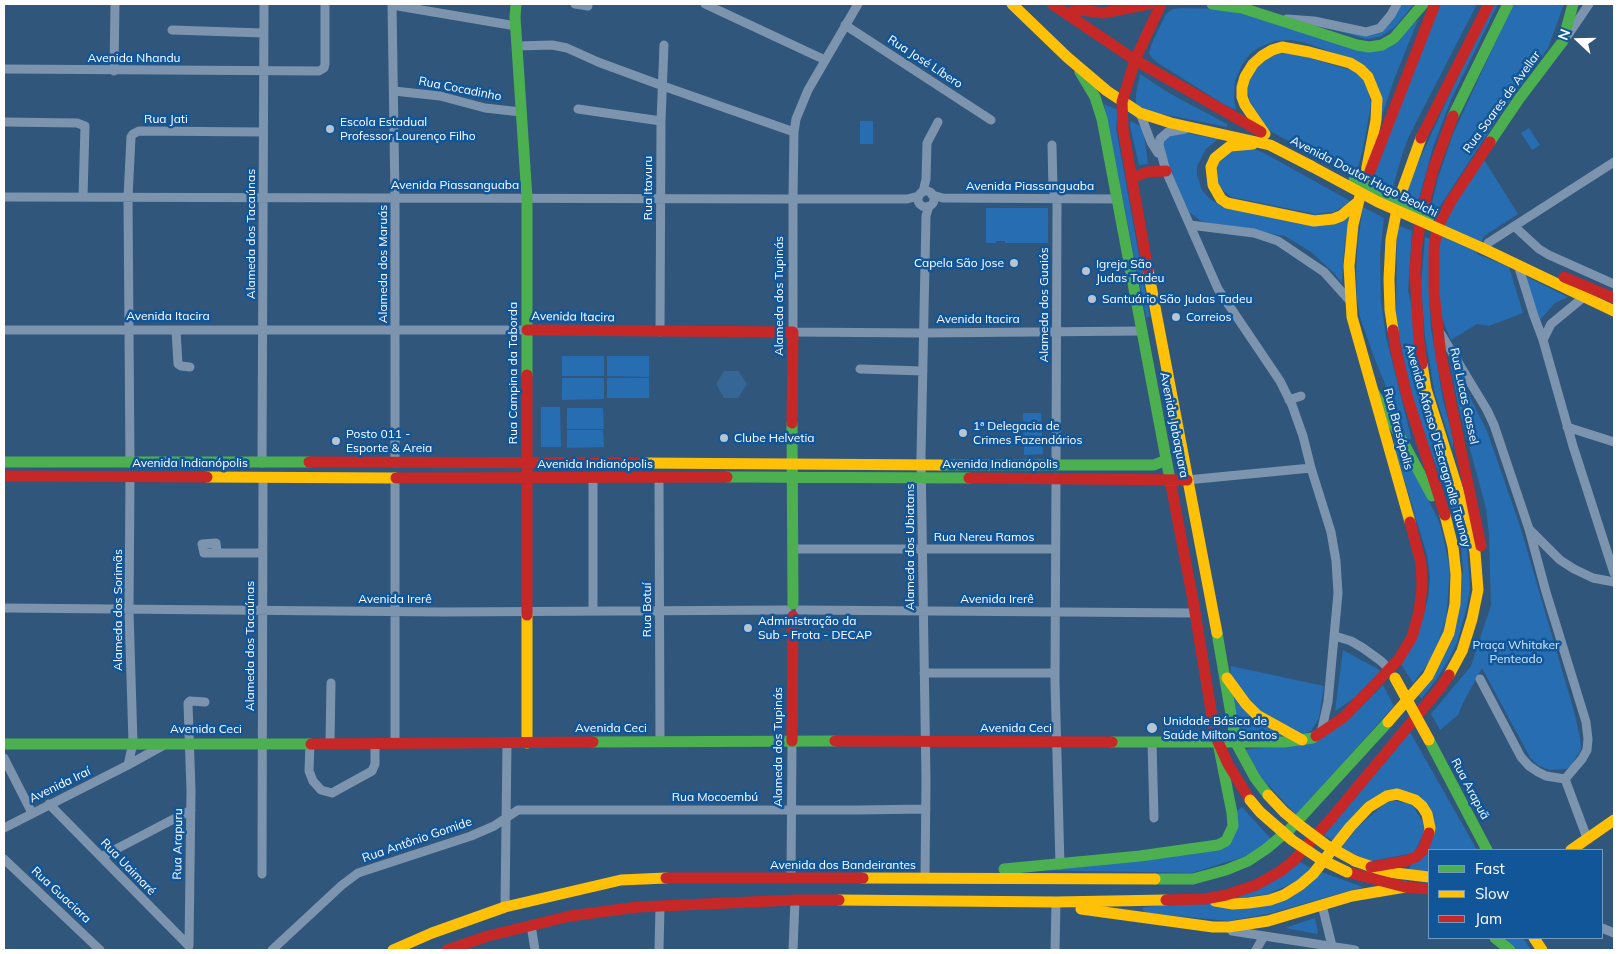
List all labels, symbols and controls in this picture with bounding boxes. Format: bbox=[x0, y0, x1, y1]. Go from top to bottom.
north arrow bbox=[1553, 15, 1603, 65]
text: N bbox=[1554, 26, 1574, 43]
street label: Rua José Líbero bbox=[885, 32, 965, 92]
street label: Rua Soares de Avellar bbox=[1460, 48, 1544, 156]
street label: Avenida Nhandu bbox=[87, 51, 181, 65]
street label: Rua Cocadinho bbox=[417, 74, 503, 104]
street label: Rua Jati bbox=[144, 112, 188, 126]
place label: Escola Estadual Professor Lourenço Filho bbox=[340, 115, 476, 143]
marker: Escola Estadual Professor Lourenço Filho bbox=[324, 123, 336, 135]
street label: Avenida Doutor Hugo Beolchi bbox=[1288, 133, 1440, 221]
street label: Rua Itavuru bbox=[641, 156, 655, 220]
street label: Alameda dos Tacaúnas bbox=[244, 169, 258, 299]
street label: Avenida Piassanguaba bbox=[391, 178, 519, 192]
street label: Avenida Piassanguaba bbox=[966, 179, 1094, 193]
street label: Alameda dos Maruás bbox=[376, 205, 390, 323]
street label: Alameda dos Tupinás bbox=[772, 236, 786, 356]
street label: Alameda dos Guaiós bbox=[1037, 247, 1051, 363]
place label: Capela São Jose bbox=[914, 256, 1004, 270]
marker: Capela São Jose bbox=[1008, 257, 1020, 269]
place label: Igreja São Judas Tadeu bbox=[1096, 257, 1165, 285]
marker: Igreja São Judas Tadeu bbox=[1080, 265, 1092, 277]
place label: Santuário São Judas Tadeu bbox=[1102, 292, 1252, 306]
marker: Santuário São Judas Tadeu bbox=[1086, 293, 1098, 305]
street label: Rua Campina da Taborda bbox=[506, 302, 520, 444]
street label: Avenida Itacira bbox=[126, 309, 210, 323]
street label: Avenida Itacira bbox=[531, 309, 615, 325]
place label: Correios bbox=[1186, 310, 1231, 324]
marker: Correios bbox=[1170, 311, 1182, 323]
street label: Avenida Itacira bbox=[936, 312, 1020, 326]
street label: Avenida Afonso D'Escragnolle Taunay bbox=[1402, 343, 1474, 549]
street label: Rua Lucas Gassel bbox=[1447, 346, 1481, 446]
street label: Avenida Jabaquara bbox=[1157, 371, 1191, 479]
street label: Rua Brasópolis bbox=[1380, 387, 1416, 471]
place label: 1ª Delegacia de Crimes Fazendários bbox=[973, 419, 1082, 447]
place label: Posto 011 - Esporte & Areia bbox=[346, 427, 432, 455]
marker: 1ª Delegacia de Crimes Fazendários bbox=[957, 427, 969, 439]
place label: Clube Helvetia bbox=[734, 431, 814, 445]
marker: Clube Helvetia bbox=[718, 432, 730, 444]
marker: Posto 011 - Esporte & Areia bbox=[330, 435, 342, 447]
street label: Avenida Indianópolis bbox=[132, 456, 248, 470]
street label: Avenida Indianópolis bbox=[537, 457, 653, 471]
street label: Avenida Indianópolis bbox=[942, 457, 1058, 471]
street label: Alameda dos Ubiatans bbox=[903, 483, 917, 611]
street label: Rua Nereu Ramos bbox=[934, 530, 1034, 544]
street label: Alameda dos Sorimãs bbox=[111, 549, 125, 671]
street label: Alameda dos Tacaúnas bbox=[243, 581, 257, 711]
street label: Rua Botuí bbox=[640, 583, 654, 637]
street label: Avenida Irerê bbox=[358, 592, 432, 606]
street label: Avenida Irerê bbox=[960, 592, 1034, 606]
place label: Administração da Sub - Frota - DECAP bbox=[758, 614, 872, 642]
marker: Administração da Sub - Frota - DECAP bbox=[742, 622, 754, 634]
park label: Praça Whitaker Penteado bbox=[1473, 638, 1559, 666]
street label: Alameda dos Tupinás bbox=[771, 687, 785, 807]
place label: Unidade Básica de Saúde Milton Santos bbox=[1163, 714, 1277, 742]
street label: Avenida Ceci bbox=[575, 721, 647, 735]
street label: Avenida Ceci bbox=[980, 721, 1052, 735]
marker: Unidade Básica de Saúde Milton Santos bbox=[1145, 721, 1159, 735]
street label: Avenida Ceci bbox=[170, 722, 242, 736]
street label: Rua Arapuã bbox=[1448, 756, 1492, 822]
street label: Avenida Iraí bbox=[27, 764, 93, 806]
street label: Rua Mocoembú bbox=[672, 790, 758, 804]
street label: Rua Arapuru bbox=[170, 808, 186, 880]
street label: Rua Antônio Gomide bbox=[360, 814, 474, 866]
street label: Rua Uaimaré bbox=[97, 836, 159, 898]
legend bbox=[1428, 849, 1603, 939]
street label: Avenida dos Bandeirantes bbox=[770, 858, 916, 872]
text: Fast bbox=[1475, 859, 1505, 878]
street label: Rua Guaciara bbox=[28, 864, 94, 926]
text: Slow bbox=[1475, 884, 1509, 903]
text: Jam bbox=[1475, 909, 1502, 928]

